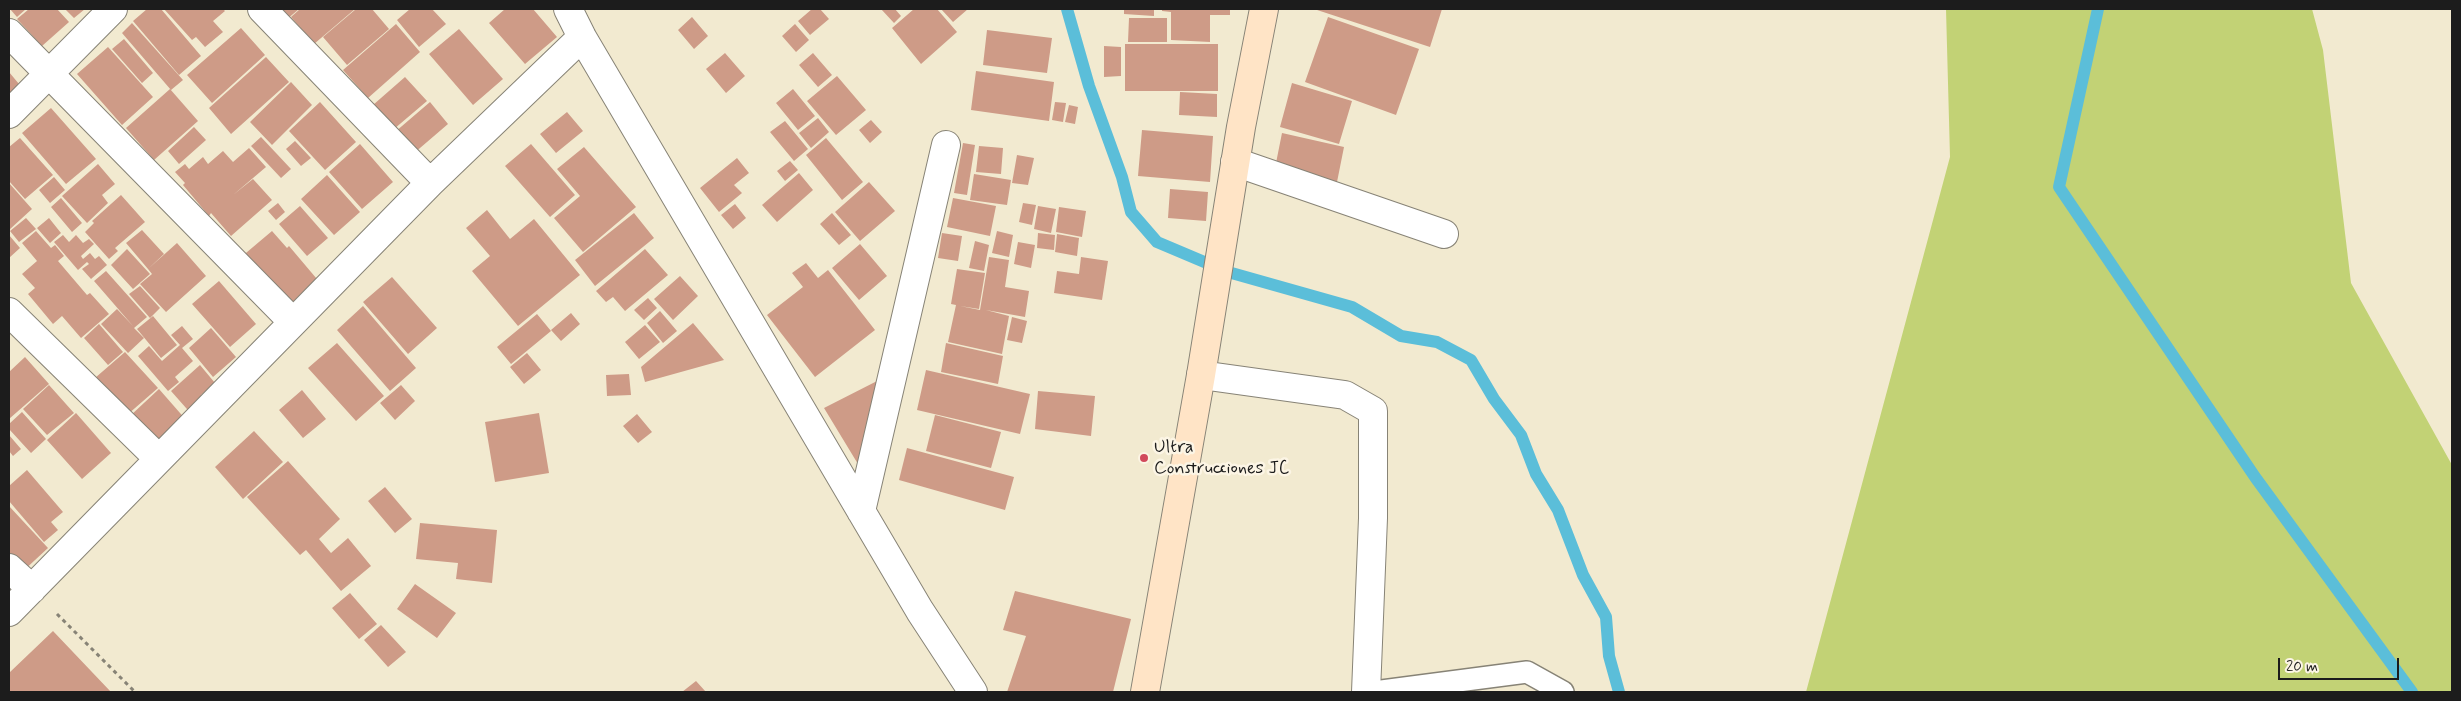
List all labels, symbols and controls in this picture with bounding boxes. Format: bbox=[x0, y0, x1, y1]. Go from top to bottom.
place label: Ultra Construcciones JC bbox=[1154, 437, 1289, 479]
marker: Ultra Construcciones JC bbox=[1138, 452, 1150, 464]
scale bar bbox=[2281, 648, 2402, 680]
text: 20 m bbox=[2286, 657, 2318, 677]

